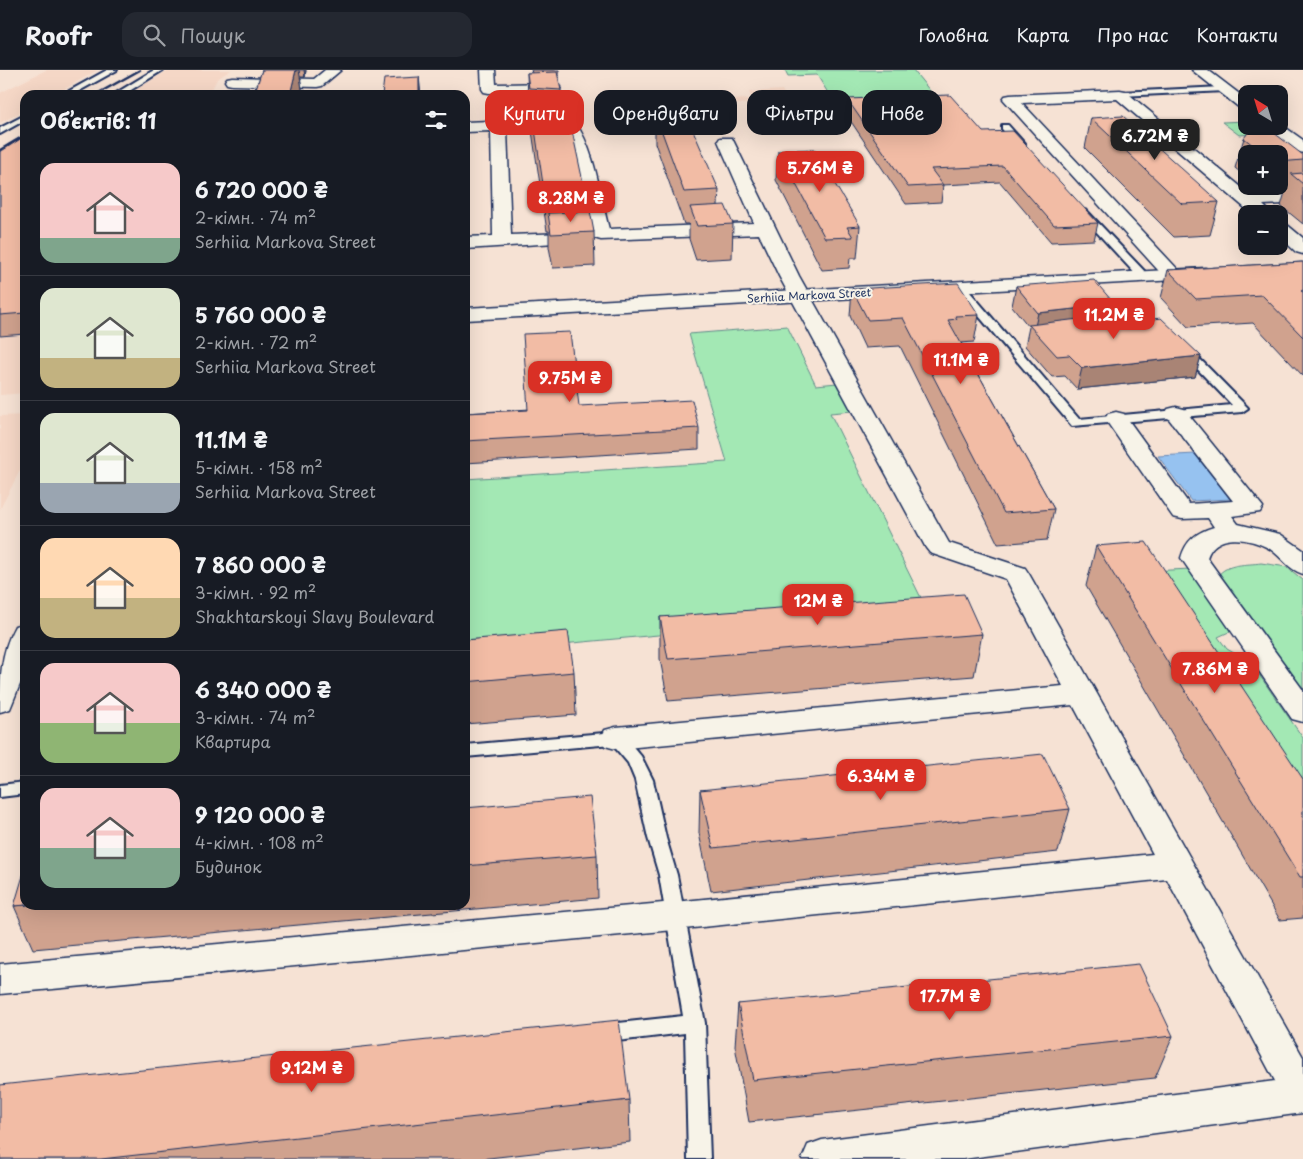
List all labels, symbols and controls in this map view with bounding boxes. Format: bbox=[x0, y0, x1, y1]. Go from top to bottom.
search box bbox=[122, 12, 472, 57]
text: Roofr bbox=[25, 17, 92, 53]
icon: search bbox=[140, 21, 168, 49]
text: Пошук bbox=[180, 21, 245, 49]
text: Головна bbox=[918, 21, 988, 48]
text: Карта bbox=[1016, 21, 1069, 48]
text: Про нас bbox=[1097, 21, 1169, 48]
text: Контакти bbox=[1197, 21, 1278, 48]
north arrow bbox=[1238, 85, 1288, 135]
map controls bbox=[1238, 85, 1288, 255]
chip: Купити bbox=[485, 90, 584, 135]
chip: Орендувати bbox=[594, 90, 737, 135]
chip: Фільтри bbox=[747, 90, 852, 135]
chip: Нове bbox=[862, 90, 942, 135]
text: Об’єктів: 11 bbox=[40, 104, 157, 136]
icon: filters bbox=[422, 106, 450, 134]
pin: 6.72M ₴ bbox=[1109, 118, 1201, 161]
text: 6.72M ₴ bbox=[1122, 123, 1188, 147]
button: + bbox=[1238, 145, 1288, 195]
pin: 5.76M ₴ bbox=[774, 150, 866, 193]
text: 5.76M ₴ bbox=[787, 155, 853, 179]
text: 6 720 000 ₴ bbox=[195, 173, 328, 205]
pin: 8.28M ₴ bbox=[525, 180, 617, 223]
icon: home bbox=[80, 183, 140, 243]
text: 8.28M ₴ bbox=[538, 185, 604, 209]
text: 2-кімн. · 74 m² bbox=[195, 205, 316, 229]
button: − bbox=[1238, 205, 1288, 255]
text: Serhiia Markova Street bbox=[195, 229, 376, 253]
street label: Serhiia Markova Street bbox=[746, 283, 872, 307]
text: 5 760 000 ₴ bbox=[195, 298, 326, 330]
pin: 11.2M ₴ bbox=[1068, 298, 1160, 340]
text: 11.2M ₴ bbox=[1084, 302, 1144, 326]
icon: home bbox=[80, 308, 140, 368]
text: 2-кімн. · 72 m² bbox=[195, 330, 317, 354]
pin: 11.1M ₴ bbox=[915, 342, 1007, 385]
text: 11.1M ₴ bbox=[933, 347, 989, 371]
text: Serhiia Markova Street bbox=[195, 354, 376, 378]
pin: 9.75M ₴ bbox=[524, 360, 616, 403]
text: 9.75M ₴ bbox=[539, 365, 601, 389]
text: 11.1M ₴ bbox=[195, 423, 268, 455]
icon: home bbox=[80, 433, 140, 493]
text: 5-кімн. · 158 m² bbox=[195, 455, 323, 479]
text: Serhiia Markova Street bbox=[195, 479, 376, 503]
text: 7 860 000 ₴ bbox=[195, 548, 326, 580]
icon: home bbox=[80, 558, 140, 618]
text: 3-кімн. · 92 m² bbox=[195, 580, 316, 604]
pin: 12M ₴ bbox=[783, 584, 853, 626]
text: 12M ₴ bbox=[793, 588, 843, 612]
text: Shakhtarskoyi Slavy Boulevard bbox=[195, 604, 434, 628]
pin: 7.86M ₴ bbox=[1169, 652, 1261, 694]
text: 7.86M ₴ bbox=[1182, 656, 1248, 680]
text: 6 340 000 ₴ bbox=[195, 673, 331, 705]
icon: home bbox=[80, 683, 140, 743]
text: 3-кімн. · 74 m² bbox=[195, 705, 316, 729]
text: Квартира bbox=[195, 729, 270, 753]
pin: 6.34M ₴ bbox=[835, 758, 927, 801]
text: 6.34M ₴ bbox=[847, 763, 915, 787]
text: 9 120 000 ₴ bbox=[195, 798, 325, 830]
icon: home bbox=[80, 808, 140, 868]
text: 4-кімн. · 108 m² bbox=[195, 830, 324, 854]
text: Будинок bbox=[195, 854, 262, 878]
pin: 17.7M ₴ bbox=[904, 978, 996, 1021]
text: 17.7M ₴ bbox=[920, 983, 980, 1007]
pin: 9.12M ₴ bbox=[266, 1050, 358, 1093]
text: 9.12M ₴ bbox=[281, 1055, 343, 1079]

